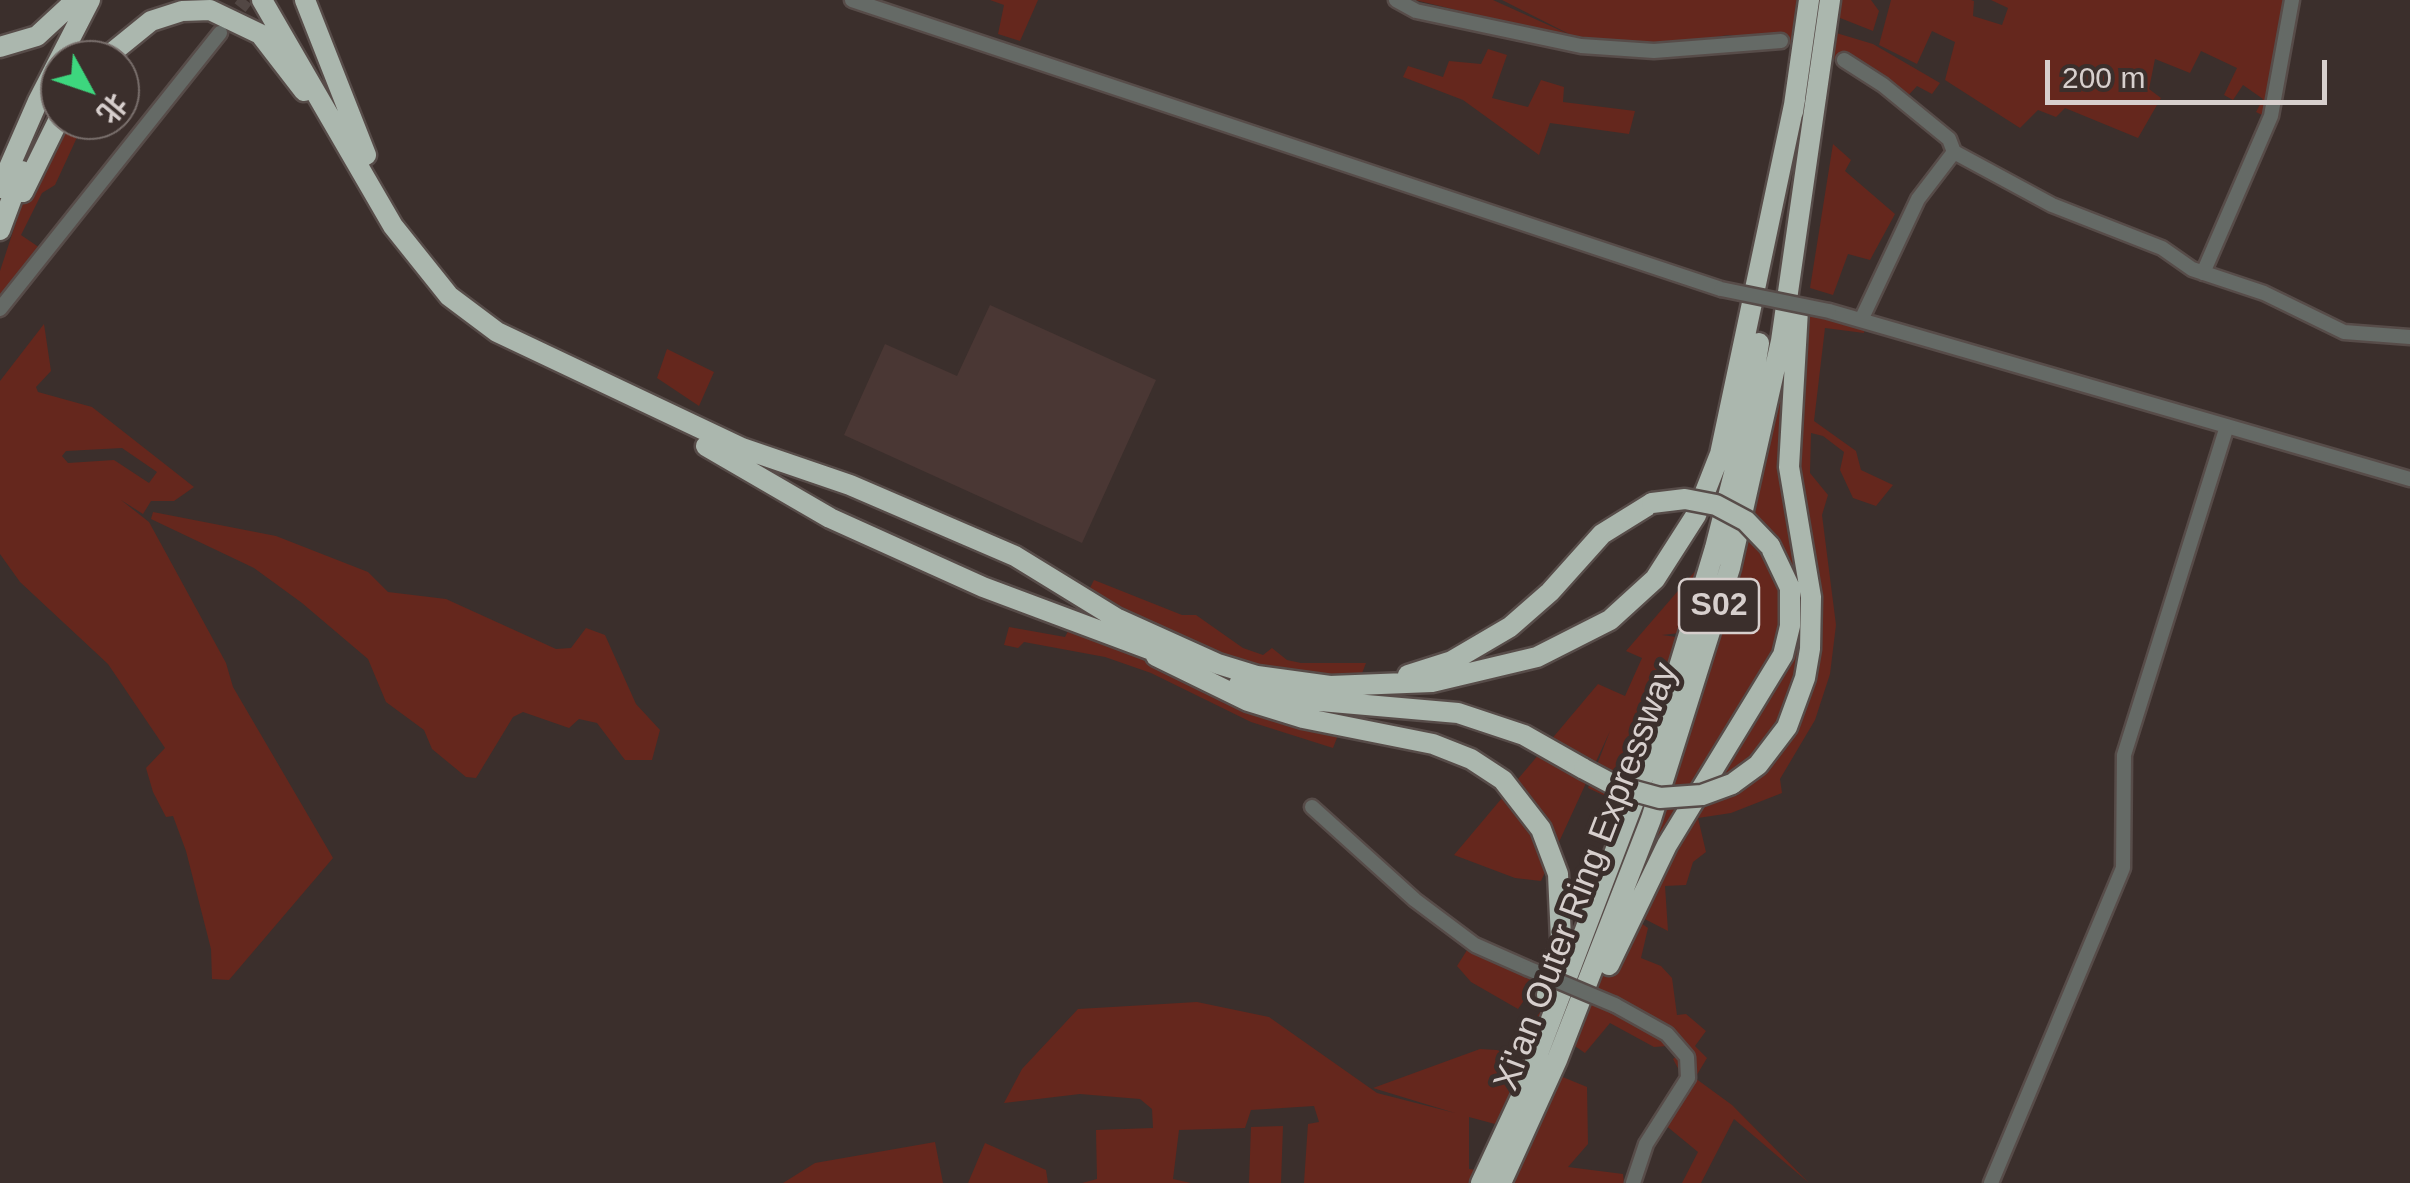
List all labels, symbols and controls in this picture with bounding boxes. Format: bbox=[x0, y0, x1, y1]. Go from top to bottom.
north arrow bbox=[40, 40, 140, 140]
scale bar bbox=[2050, 40, 2332, 102]
text: 200 m bbox=[2062, 61, 2145, 94]
text: 北 bbox=[91, 88, 133, 129]
road number: S02 bbox=[1679, 579, 1759, 633]
street label: Xi'an Outer Ring Expressway bbox=[1486, 658, 1688, 1096]

